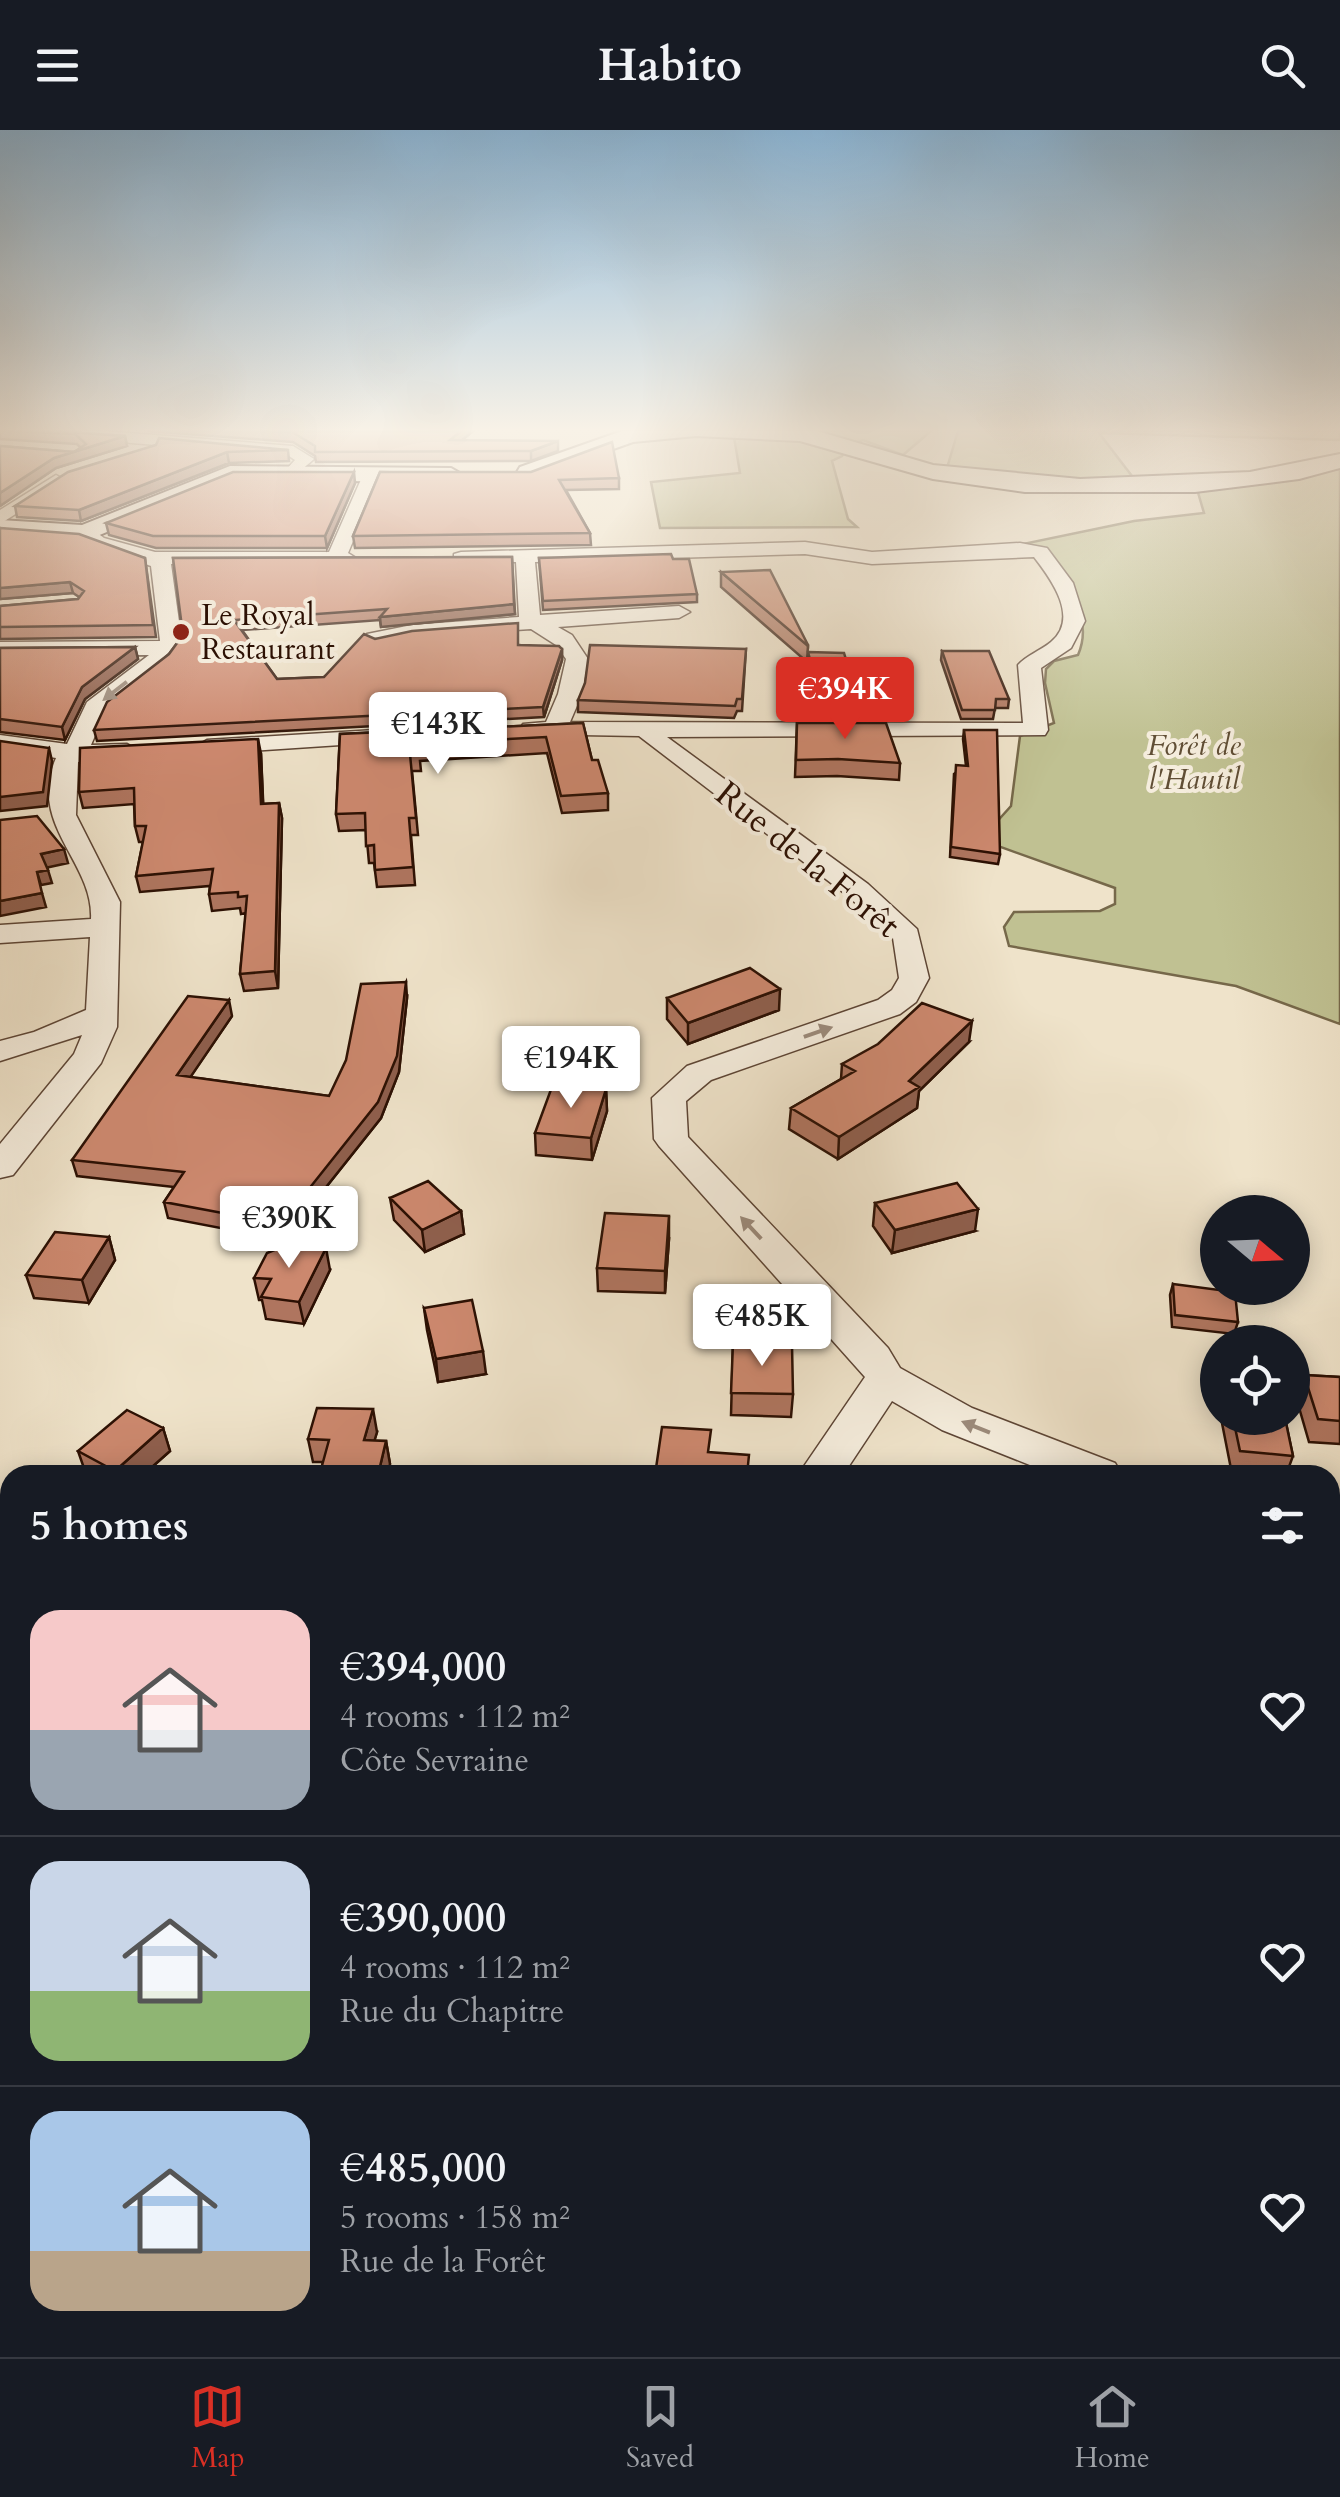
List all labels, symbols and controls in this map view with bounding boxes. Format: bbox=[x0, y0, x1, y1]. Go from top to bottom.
text: Habito bbox=[598, 35, 742, 96]
icon: menu bbox=[30, 38, 85, 93]
icon: search bbox=[1255, 38, 1310, 93]
place label: Le Royal Restaurant bbox=[201, 595, 335, 670]
marker: Le Royal Restaurant bbox=[170, 621, 192, 643]
pin: €394K bbox=[775, 657, 915, 742]
text: €394K bbox=[798, 667, 892, 711]
one-way arrow bbox=[103, 681, 129, 702]
pin: €143K bbox=[368, 692, 508, 777]
text: €143K bbox=[391, 702, 485, 746]
park label: Forêt de l'Hautil bbox=[1147, 725, 1241, 800]
street label: Rue de la Forêt bbox=[705, 770, 910, 949]
one-way arrow bbox=[803, 1024, 833, 1039]
pin: €194K bbox=[501, 1026, 641, 1111]
text: €194K bbox=[524, 1036, 618, 1080]
pin: €390K bbox=[219, 1186, 359, 1271]
north arrow bbox=[1200, 1195, 1310, 1305]
map controls bbox=[1200, 1195, 1310, 1435]
text: €390K bbox=[242, 1196, 336, 1240]
one-way arrow bbox=[740, 1216, 763, 1240]
pin: €485K bbox=[692, 1284, 832, 1369]
text: €485K bbox=[715, 1294, 809, 1338]
button: locate bbox=[1200, 1325, 1310, 1435]
one-way arrow bbox=[961, 1418, 991, 1434]
text: 5 homes bbox=[30, 1497, 188, 1554]
icon: filters bbox=[1255, 1498, 1310, 1553]
text: €394,000 bbox=[340, 1638, 506, 1695]
icon: home bbox=[110, 1650, 230, 1770]
icon: heart bbox=[1255, 1683, 1310, 1738]
text: 4 rooms · 112 m² bbox=[340, 1695, 570, 1739]
text: Côte Sevraine bbox=[340, 1739, 529, 1783]
text: €390,000 bbox=[340, 1889, 506, 1946]
icon: home bbox=[110, 1901, 230, 2021]
icon: heart bbox=[1255, 1934, 1310, 1989]
text: 4 rooms · 112 m² bbox=[340, 1946, 570, 1990]
text: Rue du Chapitre bbox=[340, 1990, 564, 2034]
text: €485,000 bbox=[340, 2139, 506, 2196]
icon: home bbox=[110, 2151, 230, 2271]
icon: heart bbox=[1255, 2184, 1310, 2239]
text: 5 rooms · 158 m² bbox=[340, 2196, 570, 2240]
text: Rue de la Forêt bbox=[340, 2240, 545, 2284]
tab: Map bbox=[190, 2379, 245, 2477]
tab: Saved bbox=[626, 2379, 694, 2477]
tab: Home bbox=[1075, 2379, 1150, 2477]

